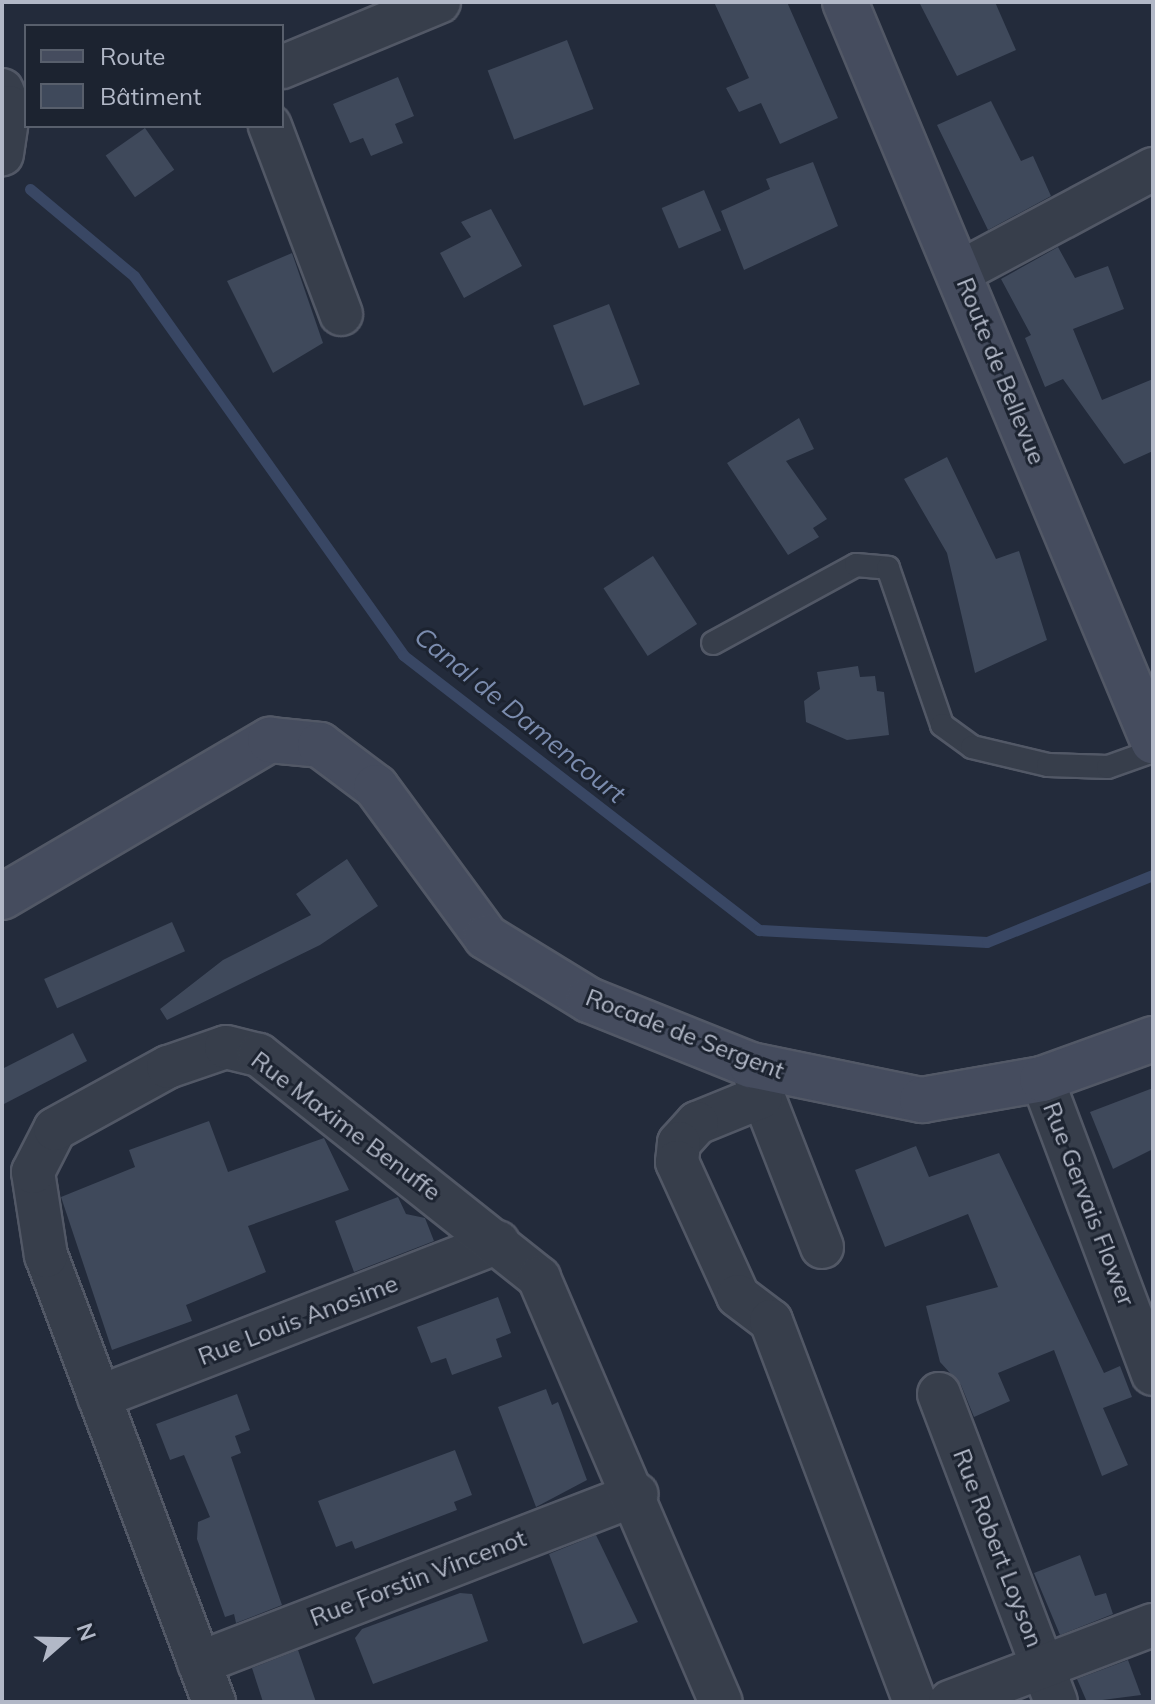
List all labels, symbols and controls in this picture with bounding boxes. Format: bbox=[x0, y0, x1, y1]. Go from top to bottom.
legend bbox=[24, 24, 284, 128]
text: Route bbox=[100, 41, 165, 71]
text: Bâtiment bbox=[100, 81, 201, 111]
street label: Route de Bellevue bbox=[950, 274, 1052, 468]
water label: Canal de Damencourt bbox=[408, 620, 632, 810]
street label: Rocade de Sergent bbox=[582, 983, 788, 1085]
street label: Rue Maxime Benuffe bbox=[246, 1045, 446, 1207]
street label: Rue Gervais Flower bbox=[1037, 1098, 1141, 1310]
street label: Rue Louis Anosime bbox=[194, 1269, 402, 1371]
street label: Rue Robert Loyson bbox=[947, 1445, 1049, 1651]
street label: Rue Forstin Vincenot bbox=[306, 1524, 530, 1632]
north arrow bbox=[24, 1600, 104, 1680]
text: N bbox=[71, 1619, 103, 1644]

